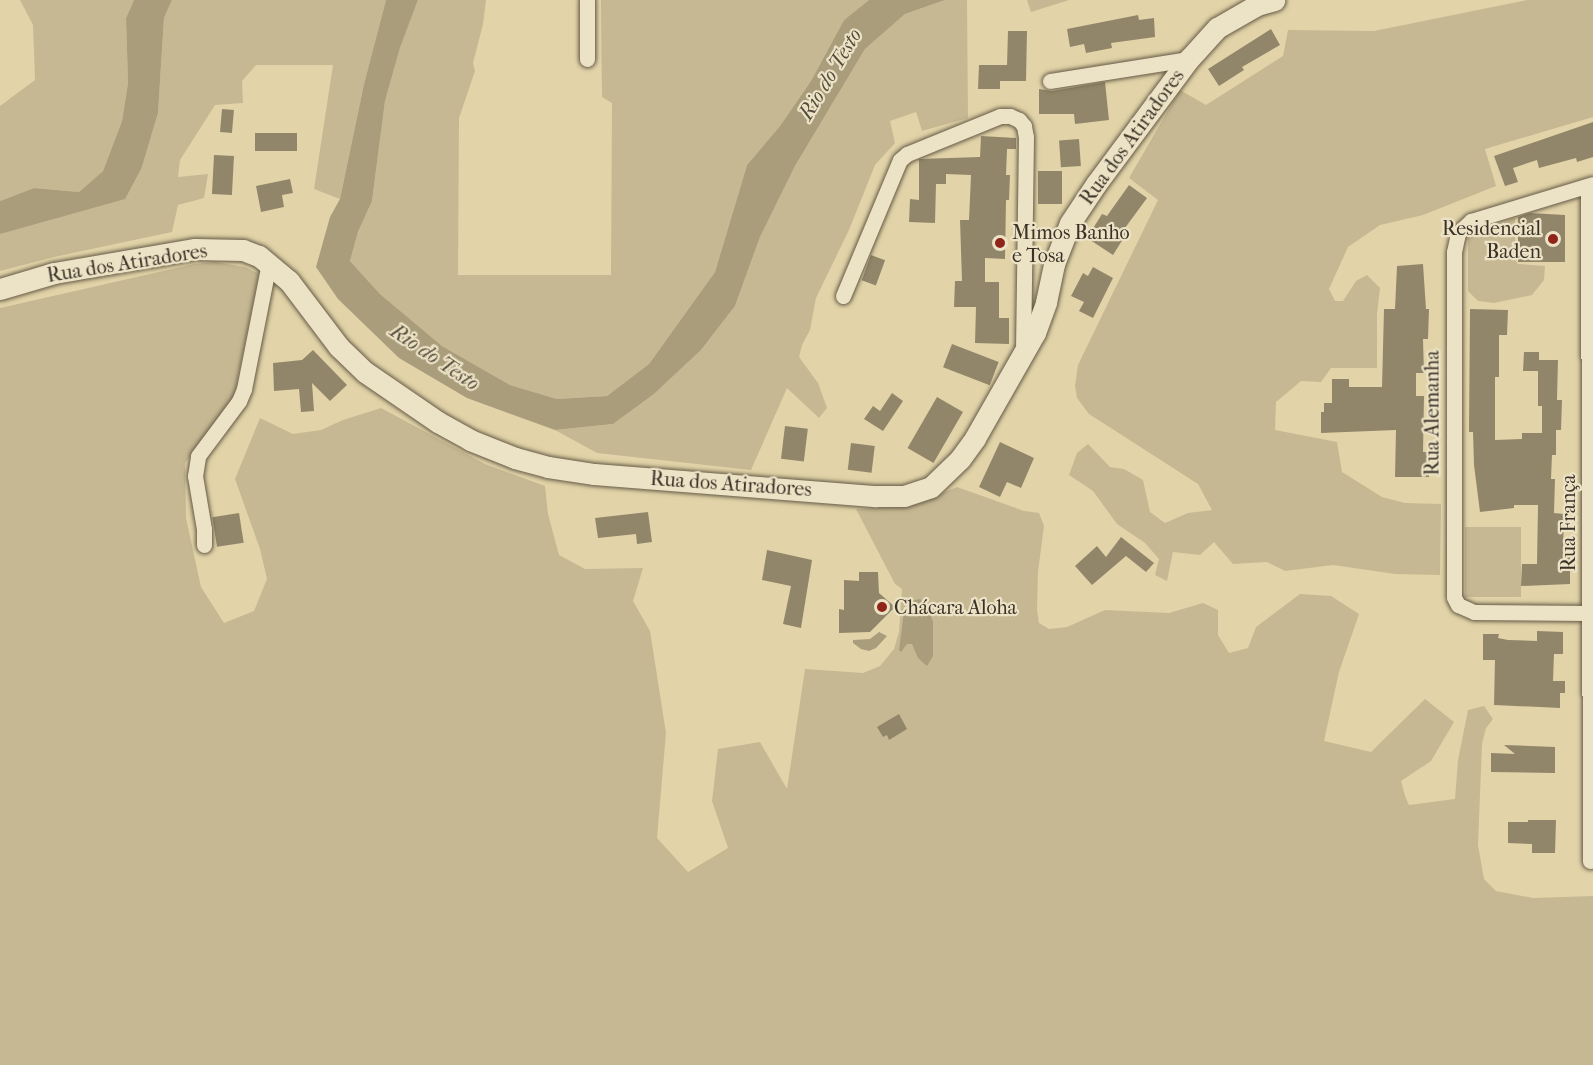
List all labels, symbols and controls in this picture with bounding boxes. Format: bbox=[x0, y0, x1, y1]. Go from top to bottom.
water label: Rio do Testo bbox=[793, 24, 867, 124]
street label: Rua dos Atiradores bbox=[1075, 64, 1189, 210]
place label: Residencial Baden bbox=[1442, 216, 1541, 263]
place label: Mimos Banho e Tosa bbox=[1012, 220, 1130, 267]
marker: Residencial Baden bbox=[1546, 232, 1560, 246]
marker: Mimos Banho e Tosa bbox=[993, 236, 1007, 250]
street label: Rua dos Atiradores bbox=[45, 238, 209, 288]
water label: Rio do Testo bbox=[386, 318, 484, 396]
street label: Rua Alemanha bbox=[1420, 350, 1444, 476]
street label: Rua dos Atiradores bbox=[649, 466, 813, 502]
street label: Rua França bbox=[1556, 474, 1580, 572]
place label: Chácara Aloha bbox=[894, 595, 1017, 619]
marker: Chácara Aloha bbox=[875, 600, 889, 614]

